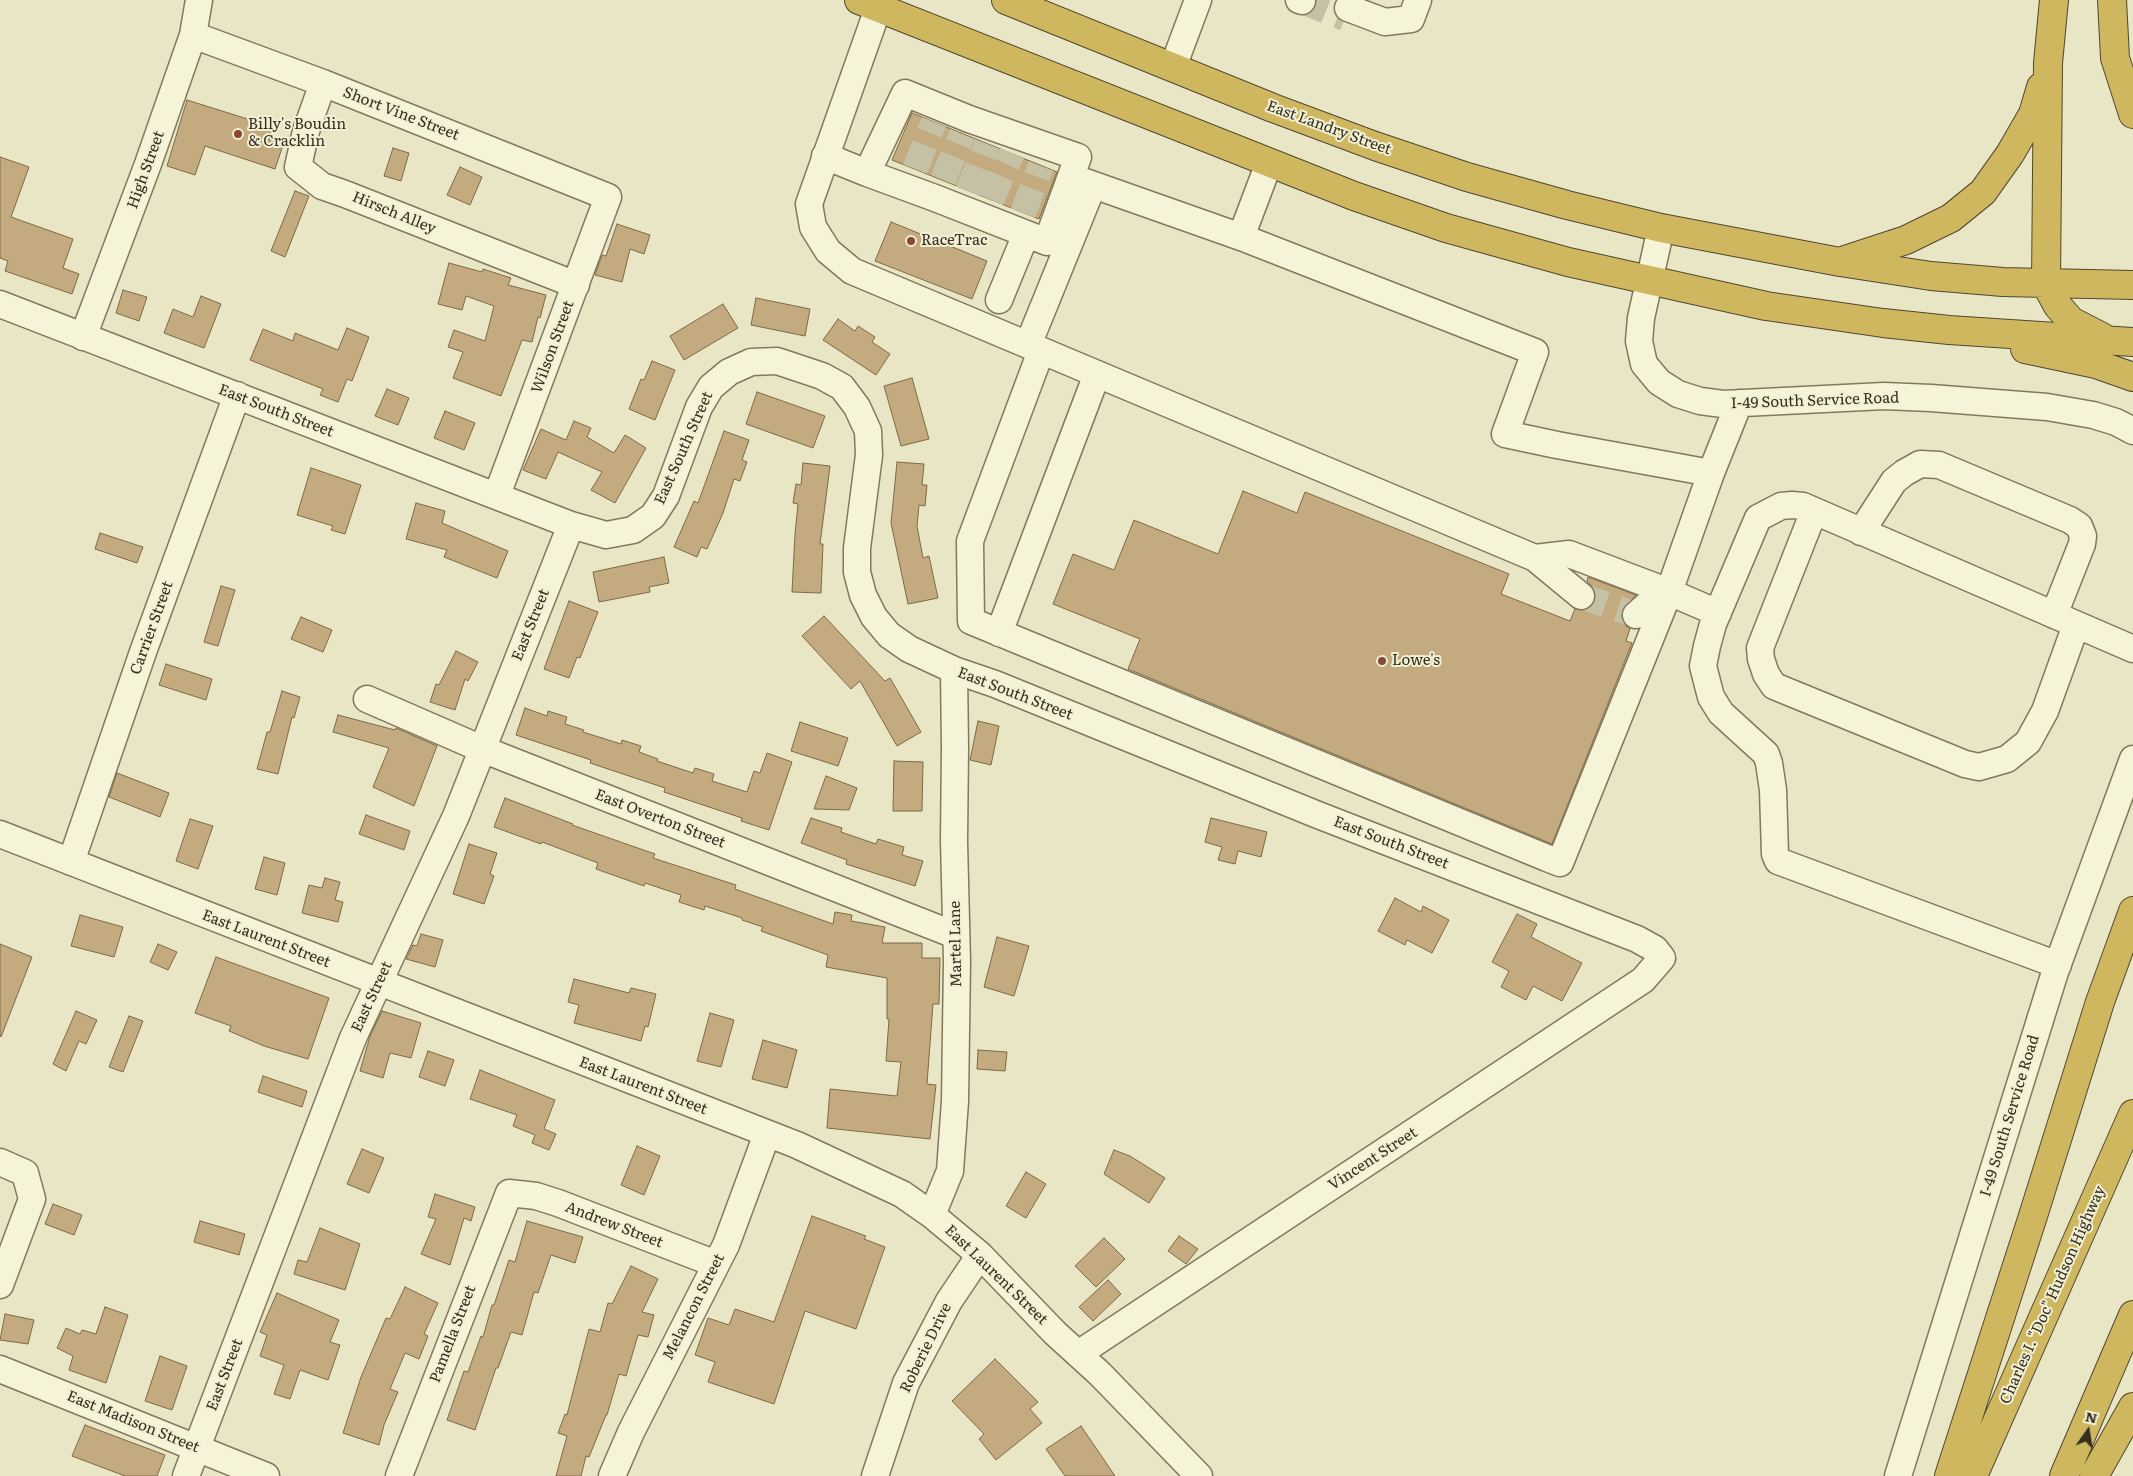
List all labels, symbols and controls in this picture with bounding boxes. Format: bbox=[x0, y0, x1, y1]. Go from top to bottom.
street label: Short Vine Street bbox=[340, 84, 462, 144]
street label: East Landry Street bbox=[1264, 97, 1394, 159]
place label: Billy's Boudin & Cracklin bbox=[248, 116, 346, 151]
marker: Billy's Boudin & Cracklin bbox=[232, 128, 244, 140]
street label: High Street bbox=[124, 129, 168, 211]
street label: Hirsch Alley bbox=[349, 188, 439, 238]
place label: RaceTrac bbox=[921, 232, 987, 250]
marker: RaceTrac bbox=[905, 235, 917, 247]
street label: Wilson Street bbox=[528, 298, 578, 396]
street label: East South Street bbox=[216, 381, 336, 441]
street label: East South Street bbox=[651, 389, 717, 507]
street label: I-49 South Service Road bbox=[1731, 389, 1899, 413]
street label: Carrier Street bbox=[127, 579, 177, 677]
street label: East Street bbox=[508, 586, 554, 664]
place label: Lowe's bbox=[1392, 652, 1440, 670]
marker: Lowe's bbox=[1376, 655, 1388, 667]
street label: East South Street bbox=[955, 664, 1075, 724]
street label: East Overton Street bbox=[592, 786, 728, 852]
street label: East South Street bbox=[1331, 813, 1451, 873]
street label: Martel Lane bbox=[946, 901, 966, 987]
street label: East Laurent Street bbox=[199, 906, 333, 972]
street label: East Street bbox=[348, 959, 396, 1035]
street label: I-49 South Service Road bbox=[1977, 1033, 2043, 1199]
street label: East Laurent Street bbox=[576, 1053, 710, 1119]
street label: Vincent Street bbox=[1325, 1124, 1421, 1194]
street label: Charles I. "Doc" Hudson Highway bbox=[1997, 1183, 2109, 1407]
street label: Andrew Street bbox=[563, 1198, 665, 1252]
street label: East Laurent Street bbox=[941, 1221, 1051, 1329]
street label: Melancon Street bbox=[659, 1251, 729, 1363]
street label: Pamella Street bbox=[426, 1283, 480, 1385]
street label: Roberie Drive bbox=[896, 1300, 956, 1396]
street label: East Street bbox=[203, 1336, 247, 1414]
street label: East Madison Street bbox=[64, 1387, 202, 1457]
text: N bbox=[2083, 1405, 2099, 1427]
north arrow bbox=[2063, 1406, 2113, 1456]

